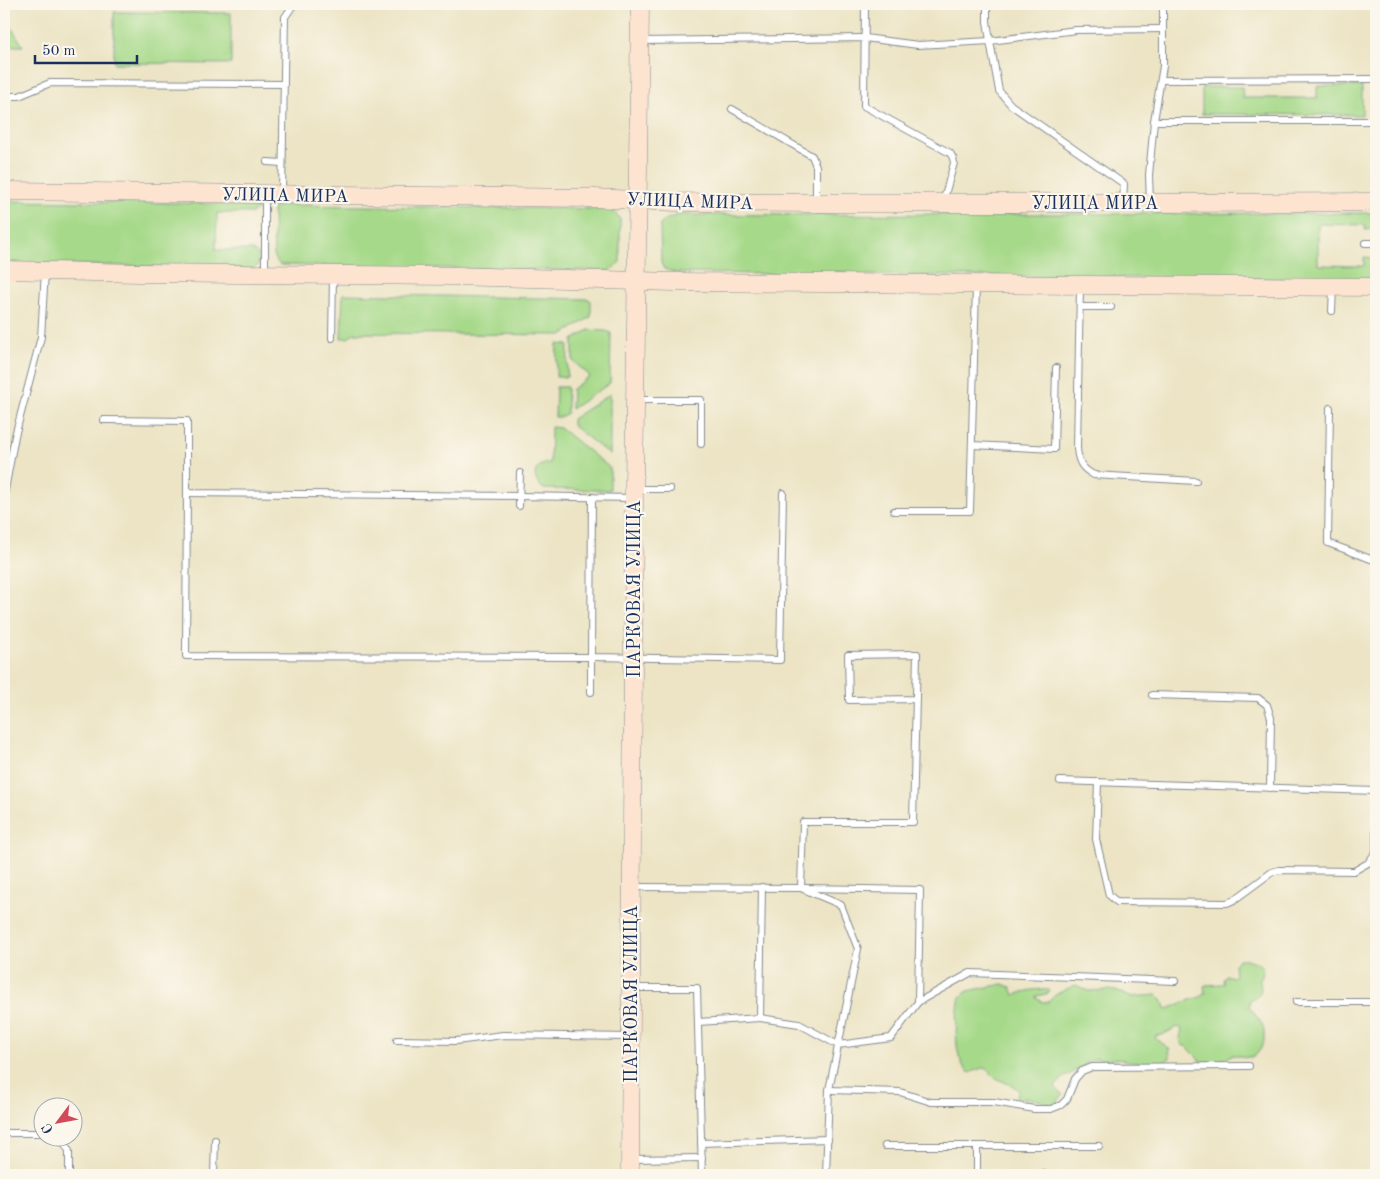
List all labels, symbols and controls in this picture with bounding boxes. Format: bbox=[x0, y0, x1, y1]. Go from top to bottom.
scale bar bbox=[35, 32, 138, 64]
text: 50 m bbox=[42, 44, 76, 59]
street label: УЛИЦА МИРА bbox=[221, 186, 349, 206]
street label: УЛИЦА МИРА bbox=[626, 191, 754, 213]
street label: УЛИЦА МИРА bbox=[1031, 195, 1159, 213]
street label: ПАРКОВАЯ УЛИЦА bbox=[626, 500, 644, 678]
street label: ПАРКОВАЯ УЛИЦА bbox=[623, 905, 641, 1083]
north arrow bbox=[32, 1096, 82, 1146]
text: С bbox=[39, 1121, 56, 1136]

